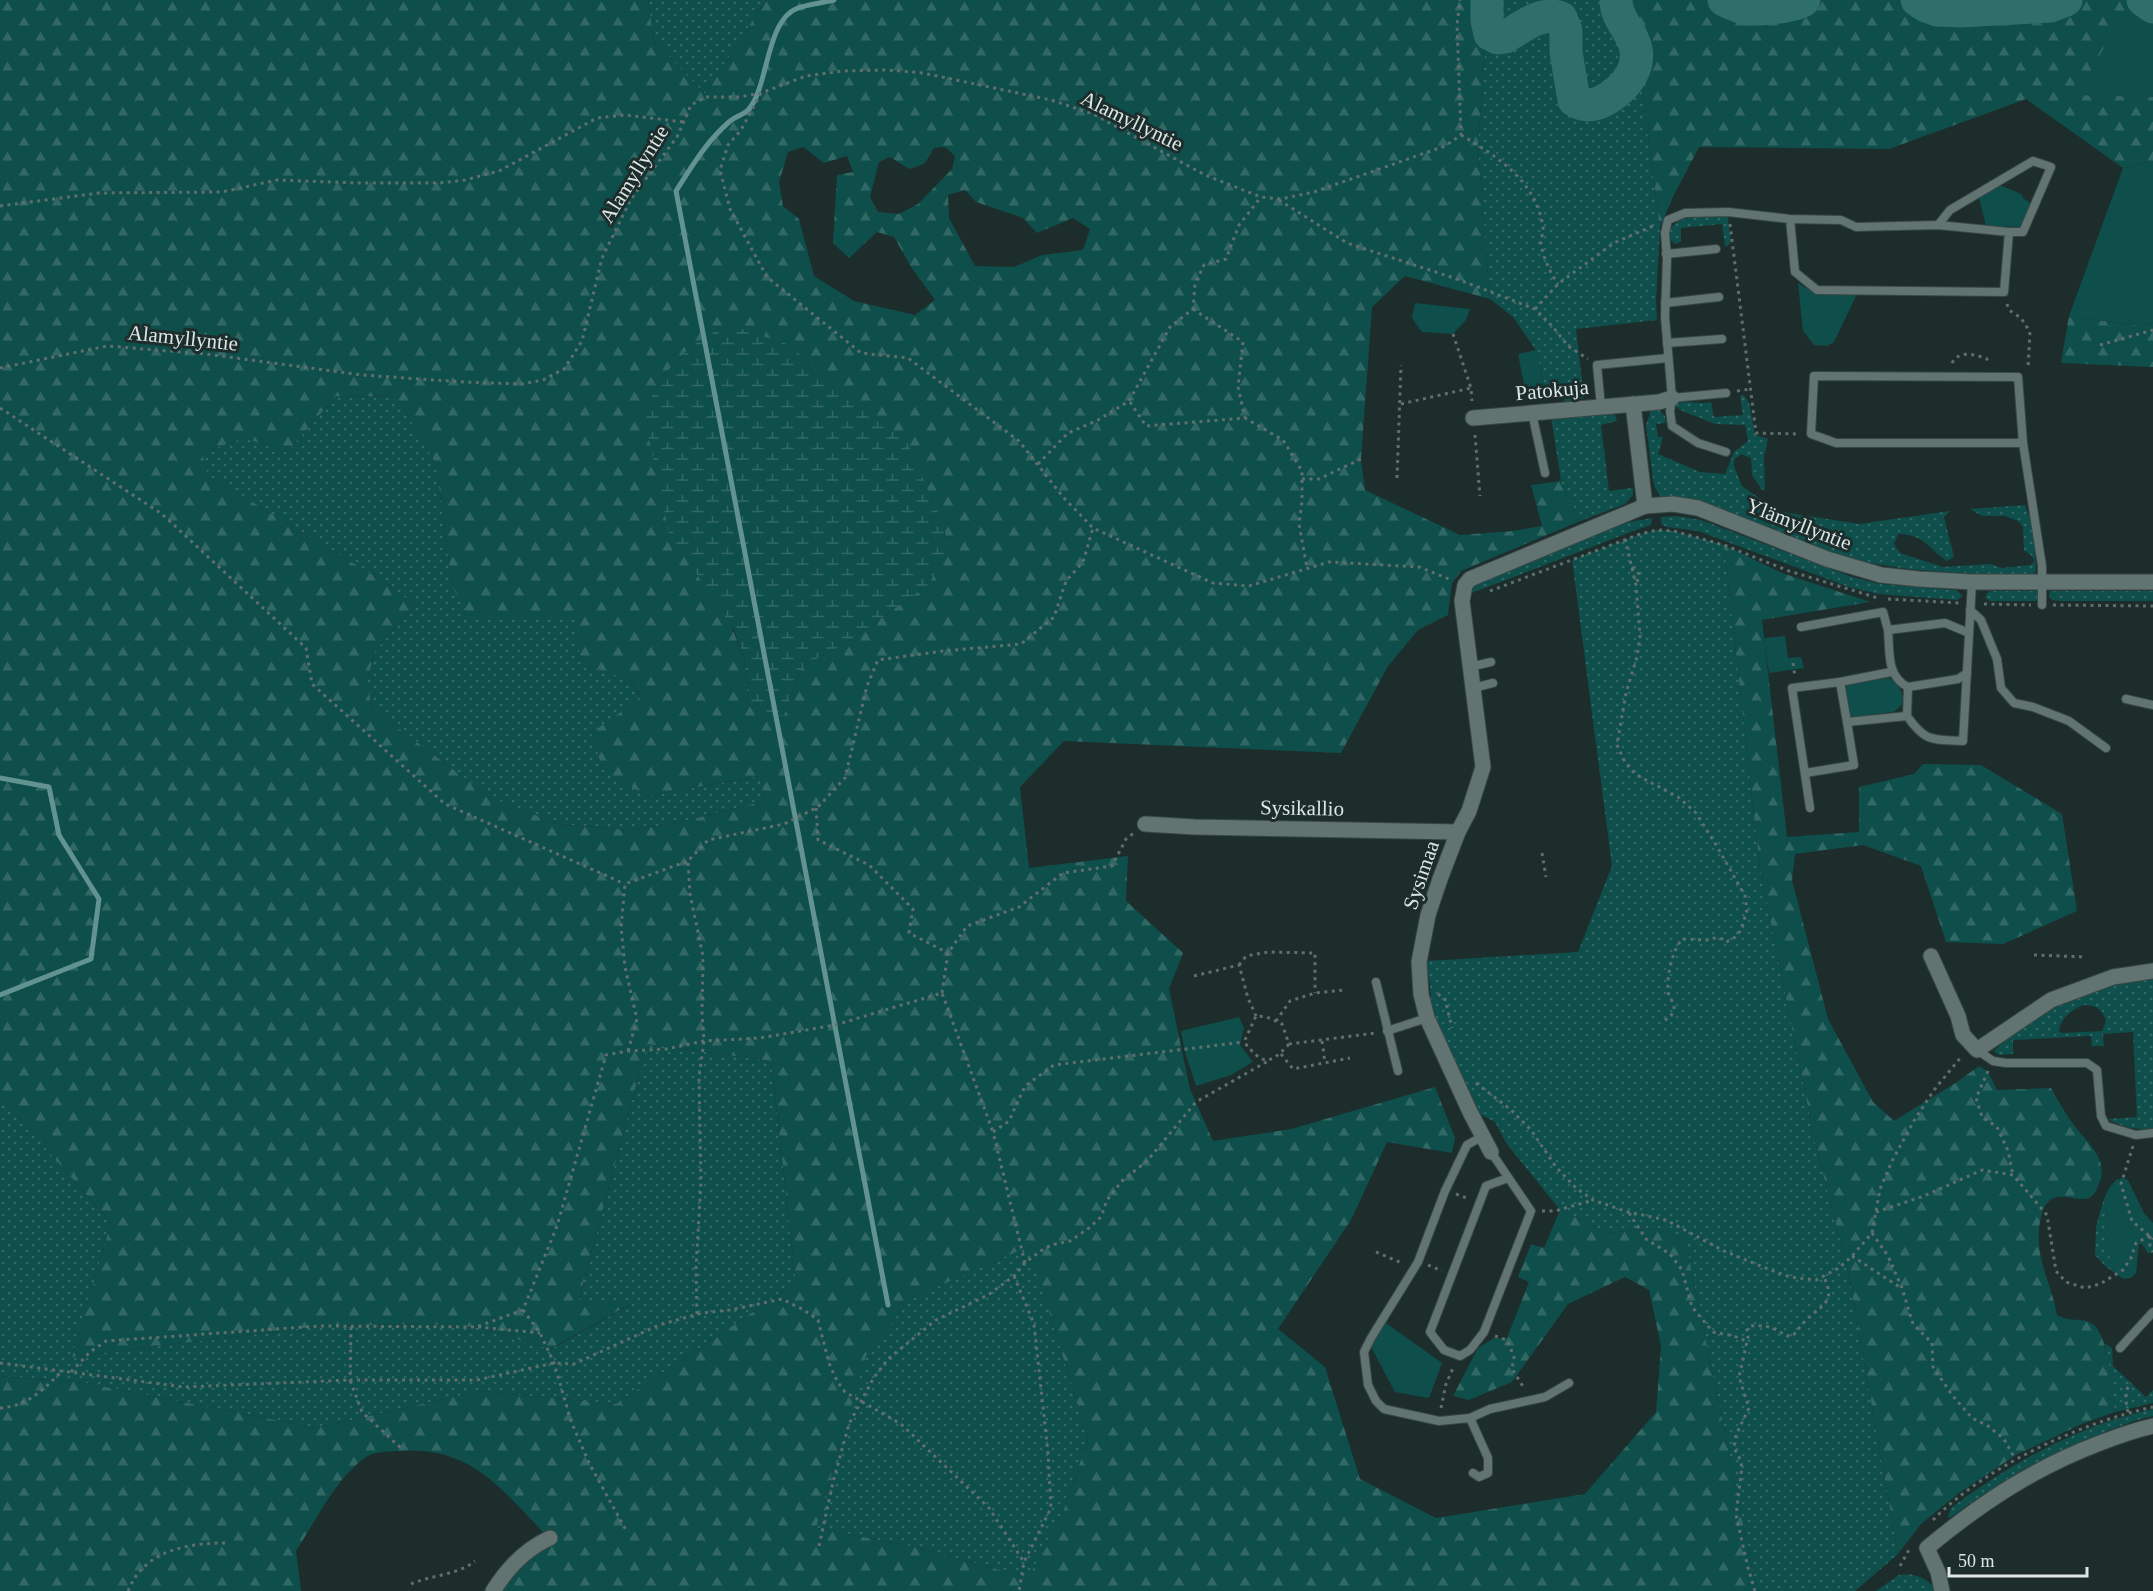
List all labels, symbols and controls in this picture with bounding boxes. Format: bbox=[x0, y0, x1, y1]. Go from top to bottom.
street label: Alamyllyntie bbox=[1077, 86, 1187, 156]
street label: Alamyllyntie bbox=[594, 121, 674, 227]
street label: Alamyllyntie bbox=[127, 320, 239, 356]
street label: Patokuja bbox=[1514, 375, 1590, 405]
street label: Ylämyllyntie bbox=[1743, 493, 1855, 555]
street label: Sysikallio bbox=[1260, 795, 1344, 821]
street label: Sysimaa bbox=[1398, 837, 1444, 913]
scale bar bbox=[1949, 1540, 2087, 1578]
text: 50 m bbox=[1958, 1551, 1995, 1571]

